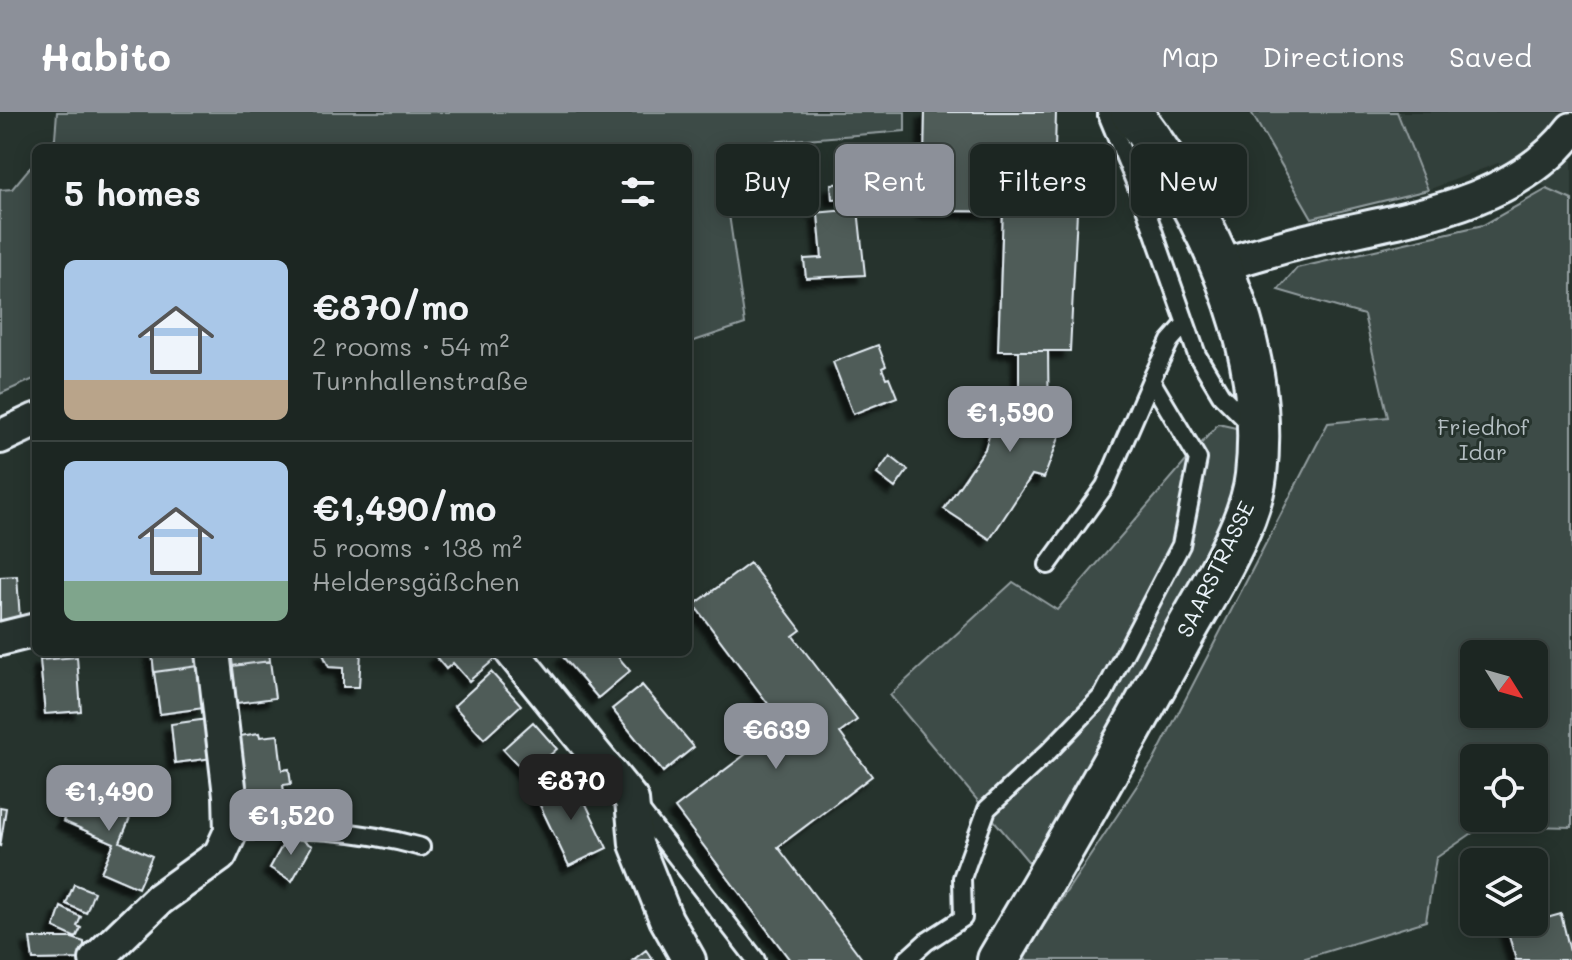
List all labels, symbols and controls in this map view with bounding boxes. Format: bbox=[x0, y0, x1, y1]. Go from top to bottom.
text: Habito bbox=[40, 31, 171, 81]
text: Map bbox=[1162, 38, 1219, 74]
text: Directions bbox=[1263, 38, 1405, 74]
text: Saved bbox=[1449, 38, 1532, 74]
chip: Buy bbox=[716, 144, 819, 216]
chip: Rent bbox=[835, 144, 954, 216]
chip: Filters bbox=[970, 144, 1115, 216]
chip: New bbox=[1131, 144, 1247, 216]
text: 5 homes bbox=[64, 170, 201, 215]
icon: filters bbox=[616, 170, 660, 214]
text: €870/mo bbox=[312, 284, 469, 329]
icon: home bbox=[128, 292, 224, 388]
text: 2 rooms · 54 m² bbox=[312, 329, 509, 363]
text: Turnhallenstraße bbox=[312, 363, 528, 397]
pin: €1,590 bbox=[945, 386, 1075, 454]
text: €1,590 bbox=[966, 395, 1054, 429]
park label: Friedhof Idar bbox=[1437, 412, 1529, 466]
text: €1,490/mo bbox=[312, 485, 496, 530]
icon: home bbox=[128, 493, 224, 589]
street label: SAARSTRASSE bbox=[1169, 496, 1261, 642]
text: 5 rooms · 138 m² bbox=[312, 530, 522, 564]
text: Heldersgäßchen bbox=[312, 564, 520, 598]
north arrow bbox=[1460, 640, 1548, 728]
map controls bbox=[1460, 640, 1548, 936]
pin: €639 bbox=[729, 703, 823, 771]
text: €639 bbox=[742, 712, 810, 746]
button: locate bbox=[1460, 744, 1548, 832]
pin: €870 bbox=[524, 754, 618, 822]
text: €870 bbox=[537, 763, 605, 797]
pin: €1,490 bbox=[44, 765, 174, 833]
text: €1,490 bbox=[64, 774, 154, 808]
pin: €1,520 bbox=[226, 789, 356, 857]
text: €1,520 bbox=[247, 798, 335, 832]
button: layers bbox=[1460, 848, 1548, 936]

